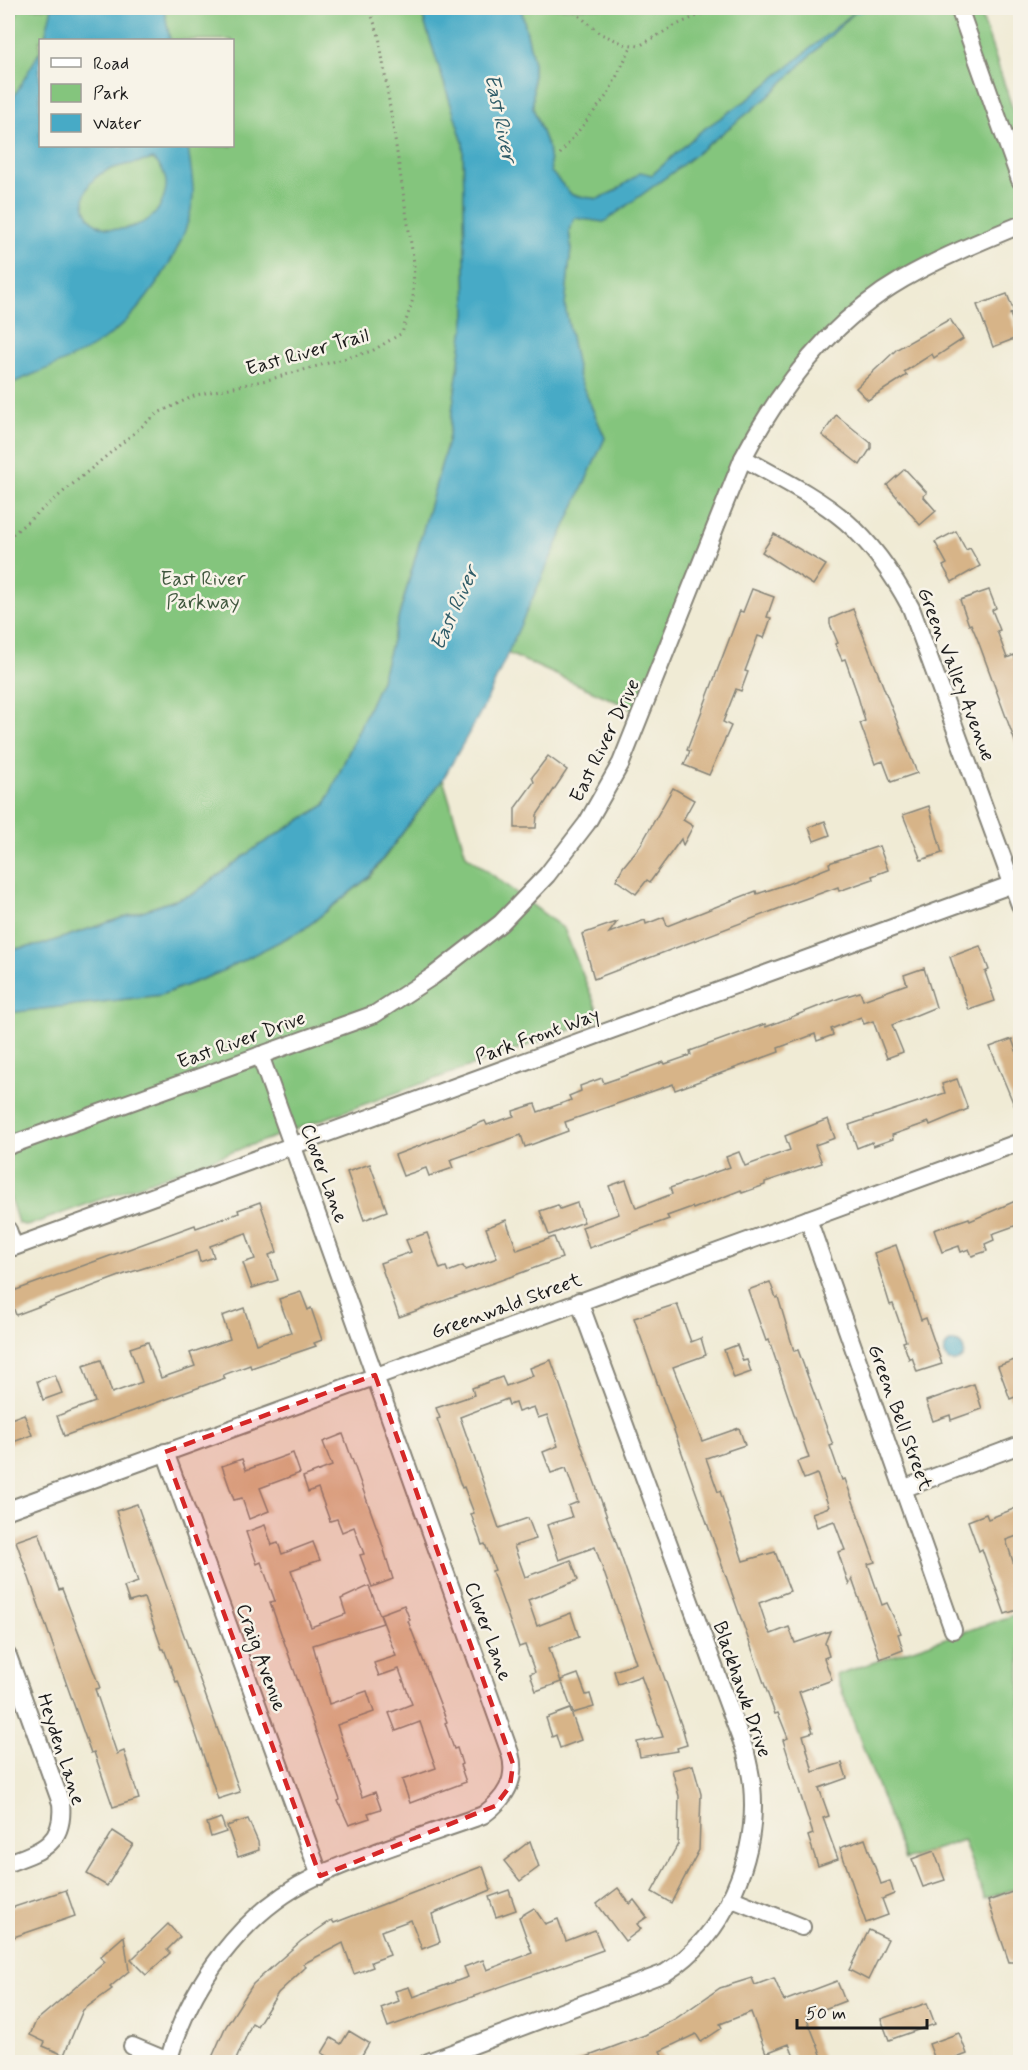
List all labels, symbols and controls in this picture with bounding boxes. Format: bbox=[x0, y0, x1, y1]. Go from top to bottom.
legend bbox=[39, 39, 234, 147]
text: Road bbox=[93, 52, 129, 76]
water label: East River bbox=[477, 72, 524, 168]
text: Park bbox=[93, 82, 129, 106]
text: Water bbox=[93, 112, 142, 136]
street label: East River Trail bbox=[243, 322, 372, 383]
water label: East River bbox=[424, 559, 487, 655]
park label: East River Parkway bbox=[161, 566, 246, 616]
street label: Green Valley Avenue bbox=[910, 584, 1001, 765]
street label: East River Drive bbox=[564, 674, 647, 807]
street label: Park Front Way bbox=[472, 1001, 603, 1071]
street label: East River Drive bbox=[174, 1005, 309, 1076]
street label: Clover Lane bbox=[293, 1120, 354, 1227]
street label: Greenwald Street bbox=[427, 1267, 586, 1346]
street label: Green Bell Street bbox=[861, 1341, 939, 1495]
street label: Clover Lane bbox=[457, 1578, 518, 1685]
street label: Craig Avenue bbox=[228, 1600, 293, 1715]
street label: Blackhawk Drive bbox=[706, 1618, 778, 1761]
street label: Heyden Lane bbox=[30, 1690, 91, 1809]
scale bar bbox=[797, 1992, 928, 2030]
text: 50 m bbox=[806, 2002, 846, 2026]

